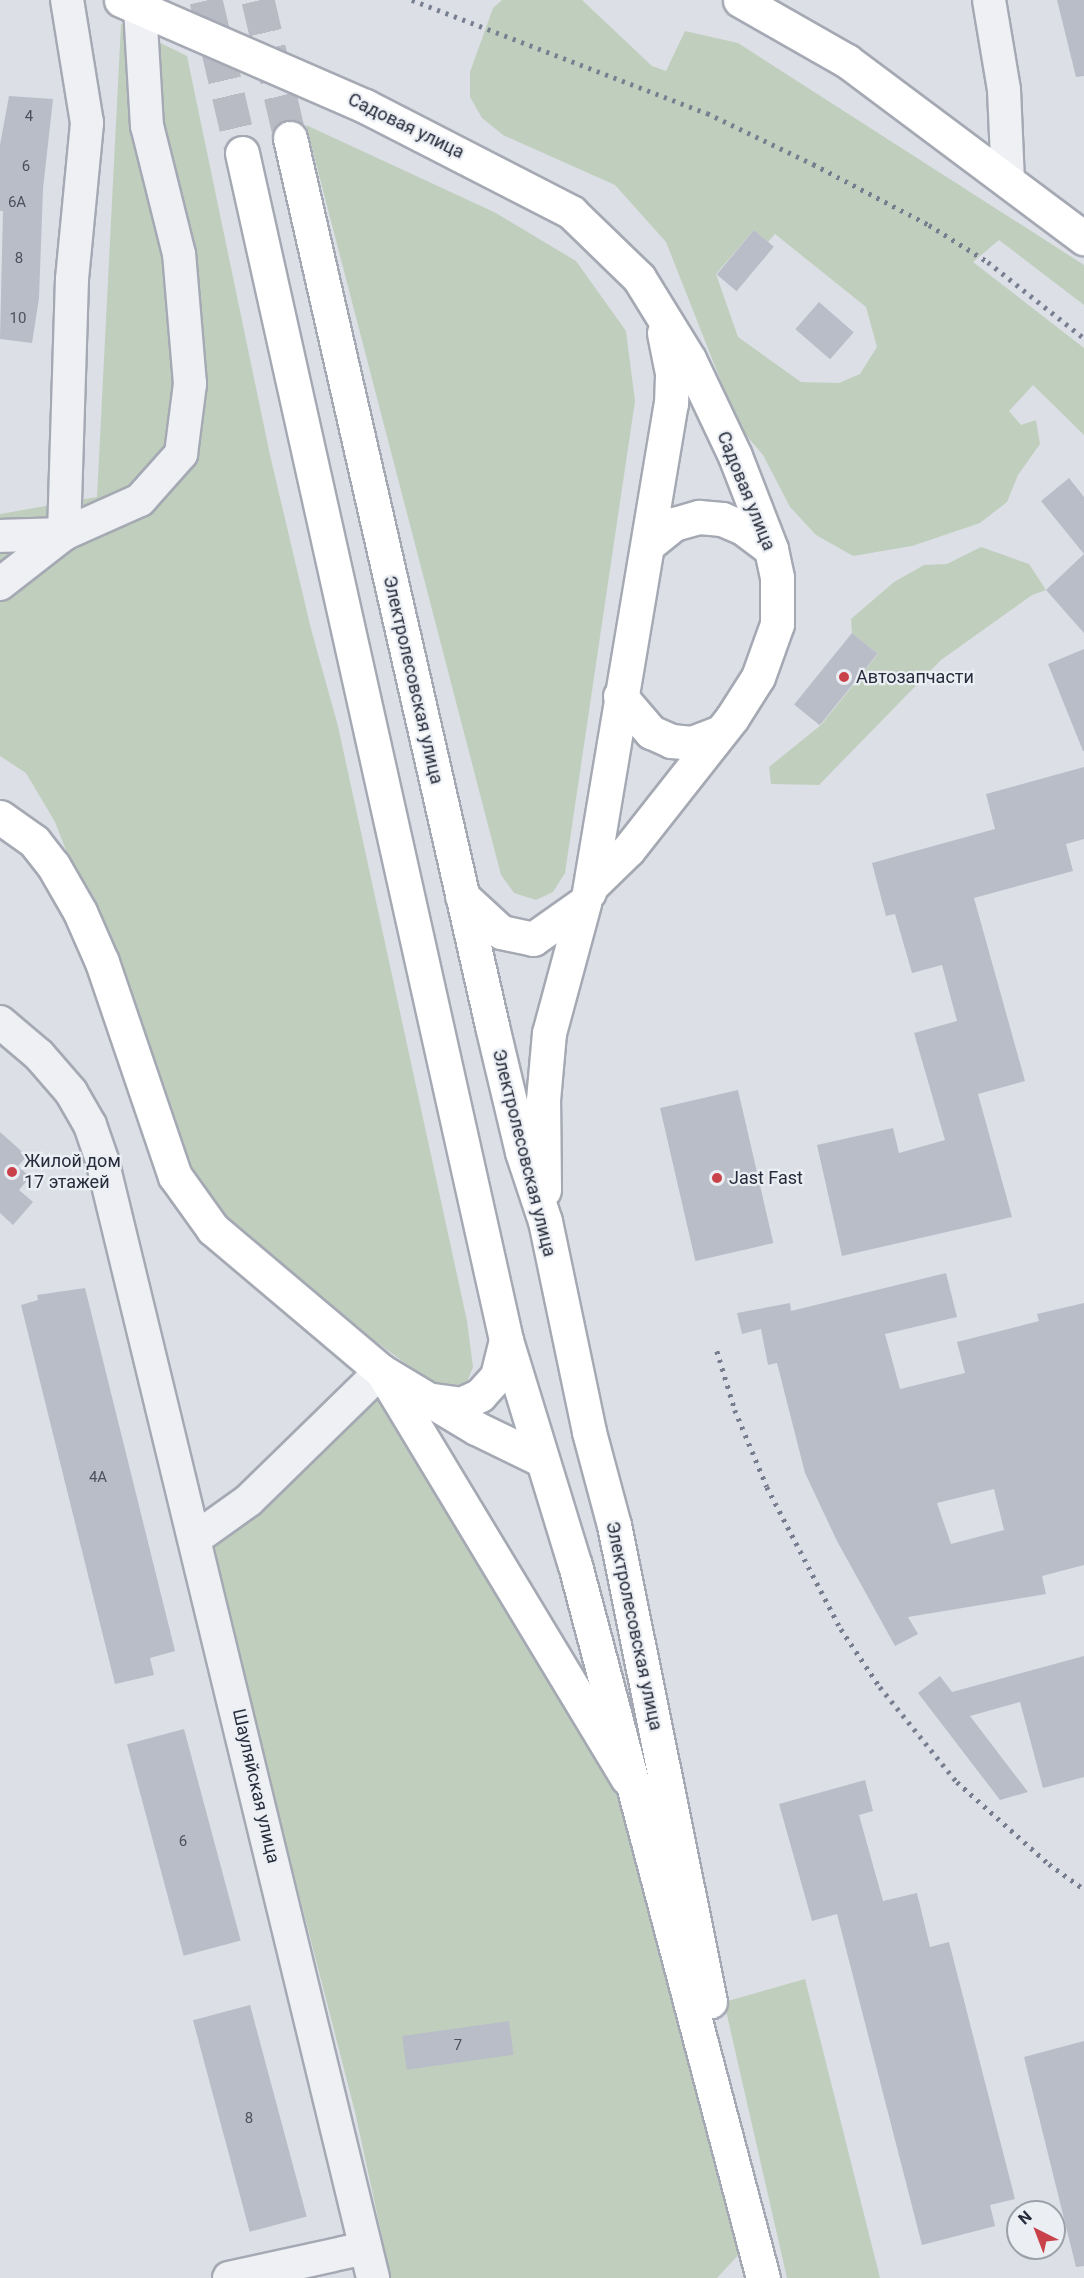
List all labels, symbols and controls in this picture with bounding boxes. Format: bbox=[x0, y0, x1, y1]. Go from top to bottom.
street label: Садовая улица bbox=[344, 89, 468, 163]
house number: 4 bbox=[25, 108, 33, 126]
house number: 6 bbox=[22, 158, 30, 176]
house number: 6А bbox=[8, 194, 26, 212]
house number: 8 bbox=[15, 250, 23, 268]
house number: 10 bbox=[10, 310, 26, 328]
street label: Садовая улица bbox=[712, 428, 780, 554]
street label: Электролесовская улица bbox=[379, 574, 447, 786]
place label: Автозапчасти bbox=[856, 666, 974, 688]
marker: Автозапчасти bbox=[837, 670, 851, 684]
street label: Электролесовская улица bbox=[488, 1047, 560, 1259]
place label: Жилой дом 17 этажей bbox=[24, 1151, 121, 1194]
marker: Жилой дом 17 этажей bbox=[5, 1165, 19, 1179]
place label: Jast Fast bbox=[729, 1167, 803, 1189]
marker: Jast Fast bbox=[710, 1171, 724, 1185]
house number: 4А bbox=[89, 1469, 107, 1487]
street label: Электролесовская улица bbox=[601, 1520, 667, 1732]
street label: Шауляйская улица bbox=[228, 1707, 284, 1865]
house number: 6 bbox=[179, 1833, 187, 1851]
house number: 7 bbox=[454, 2037, 462, 2055]
house number: 8 bbox=[245, 2110, 253, 2128]
north arrow bbox=[1006, 2200, 1066, 2260]
text: N bbox=[1014, 2207, 1036, 2229]

